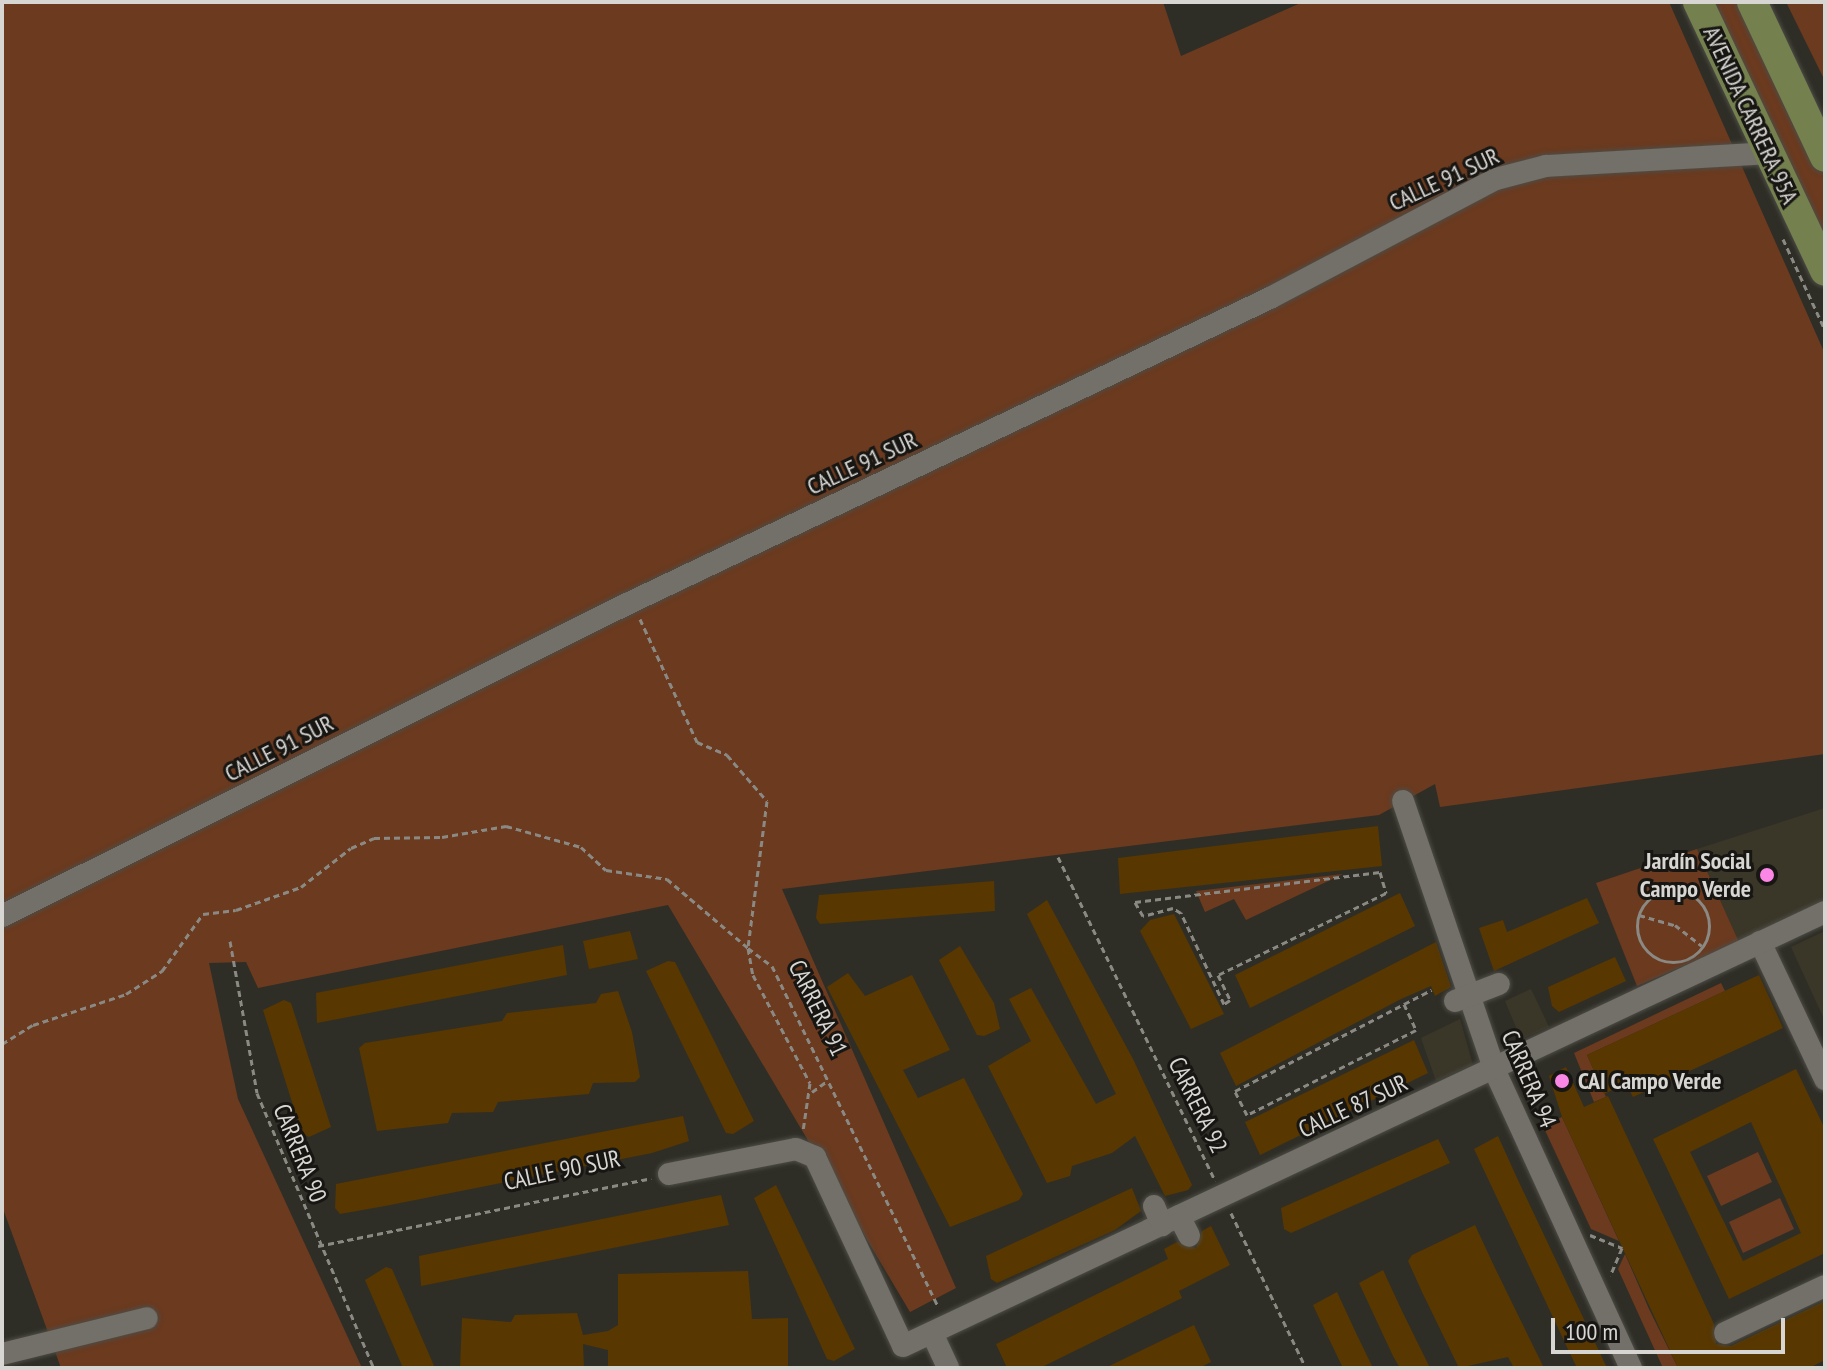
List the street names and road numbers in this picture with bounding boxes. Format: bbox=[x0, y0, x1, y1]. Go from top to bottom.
street label: AVENIDA CARRERA 95A bbox=[1697, 21, 1805, 209]
street label: CALLE 91 SUR bbox=[1384, 141, 1504, 217]
street label: CALLE 91 SUR bbox=[802, 425, 922, 501]
street label: CALLE 91 SUR bbox=[220, 708, 338, 788]
street label: CARRERA 91 bbox=[782, 955, 854, 1061]
street label: CARRERA 94 bbox=[1495, 1025, 1563, 1133]
street label: CARRERA 92 bbox=[1162, 1052, 1234, 1158]
street label: CALLE 87 SUR bbox=[1293, 1068, 1413, 1144]
street label: CARRERA 90 bbox=[267, 1099, 333, 1207]
street label: CALLE 90 SUR bbox=[501, 1144, 623, 1196]

